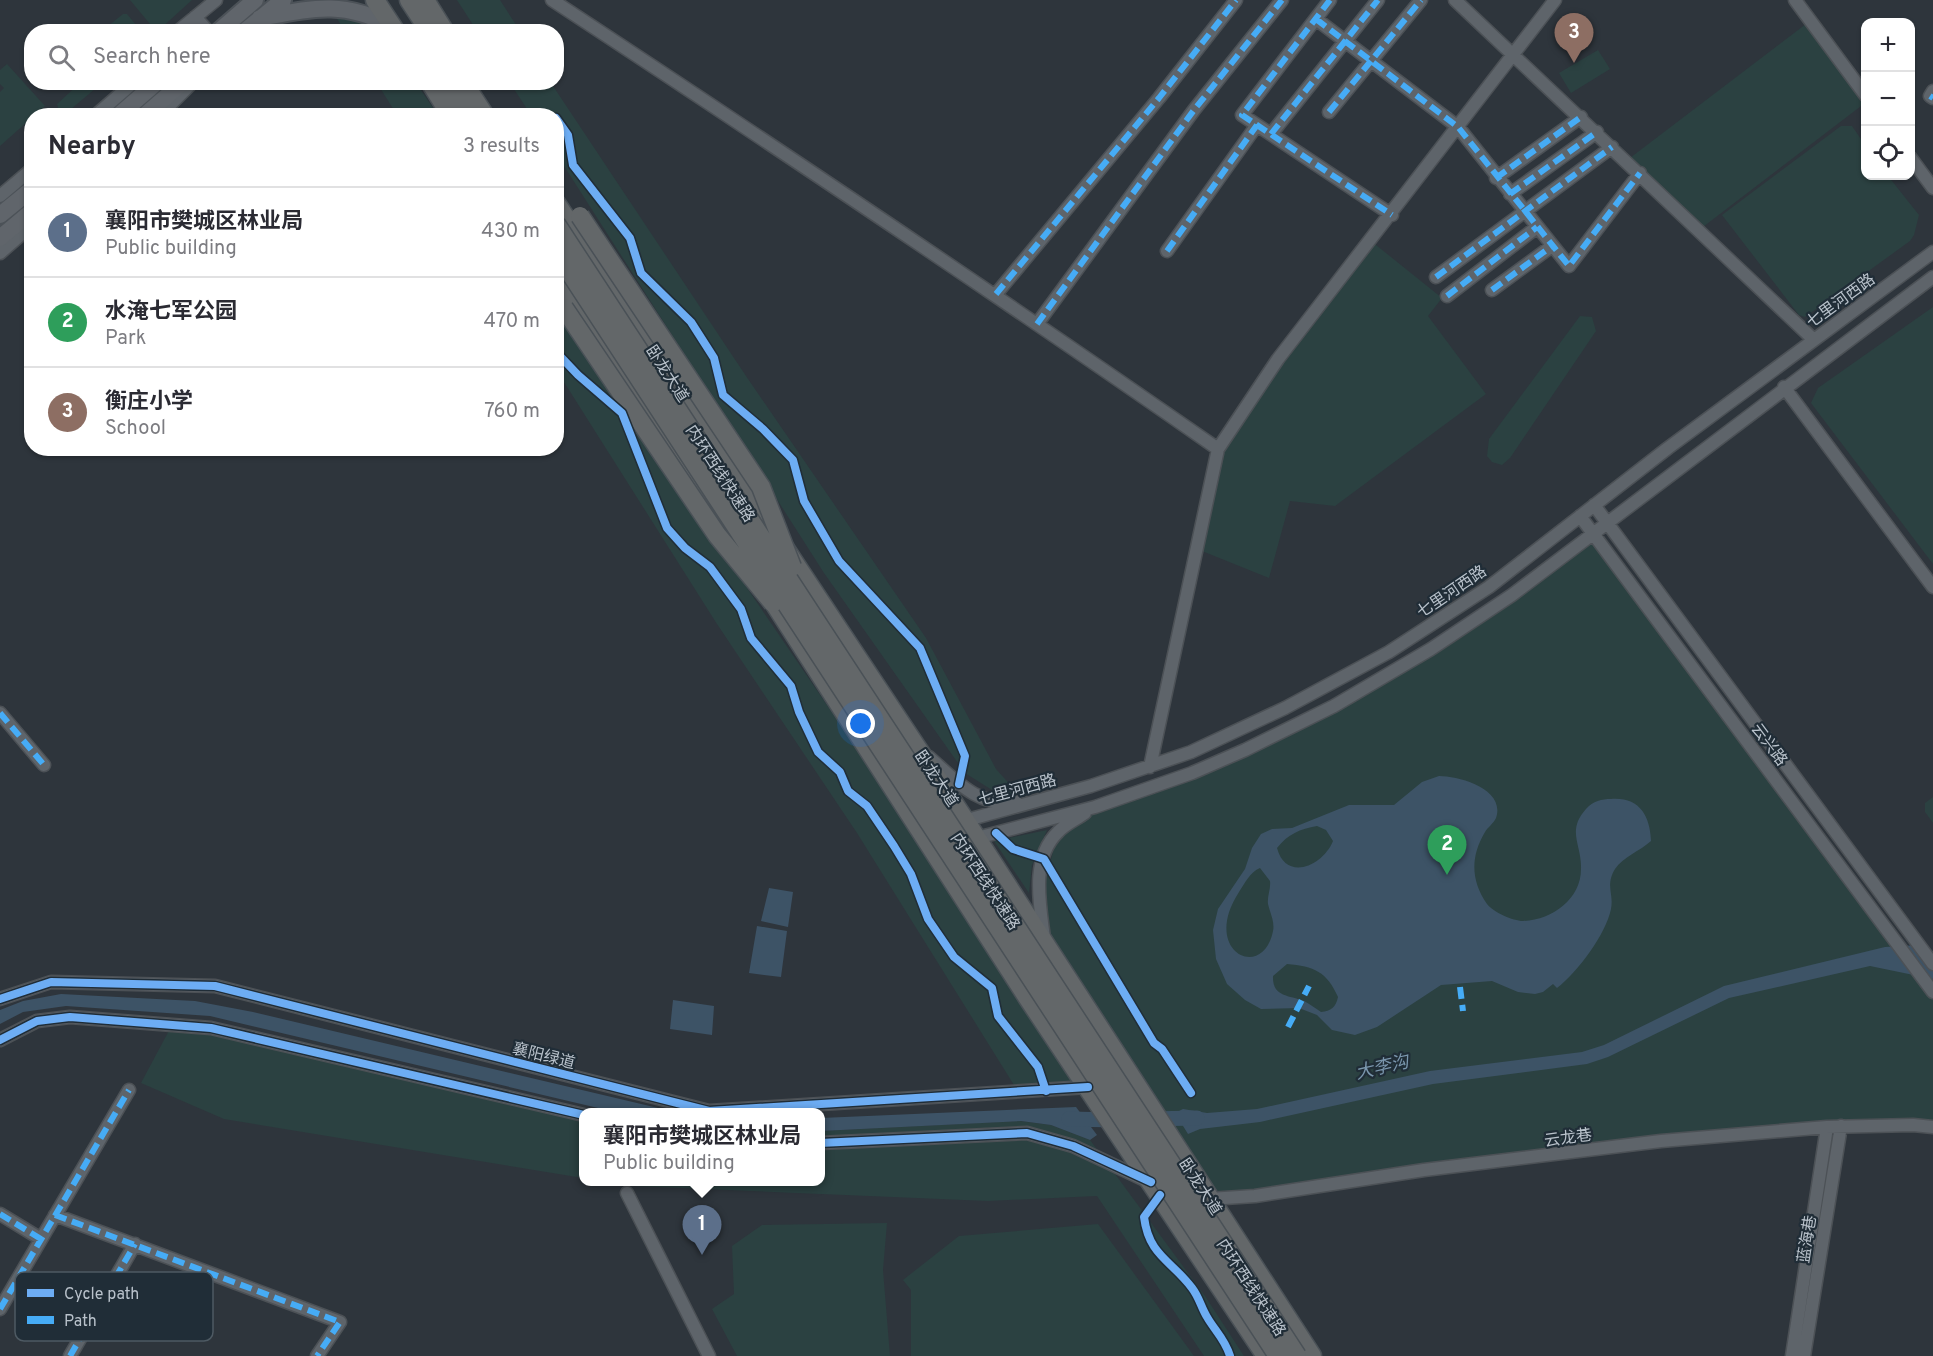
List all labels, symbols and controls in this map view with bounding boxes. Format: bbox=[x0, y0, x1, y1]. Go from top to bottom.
pin: 3 bbox=[1554, 14, 1594, 63]
map controls bbox=[1861, 18, 1915, 180]
button: + bbox=[1861, 18, 1915, 72]
search box bbox=[24, 24, 564, 90]
icon: search bbox=[45, 41, 78, 74]
text: Search here bbox=[93, 44, 211, 71]
button: − bbox=[1861, 72, 1915, 126]
button: locate bbox=[1861, 126, 1915, 180]
text: Nearby bbox=[48, 131, 136, 164]
text: 3 results bbox=[463, 134, 540, 160]
text: 襄阳市樊城区林业局 bbox=[105, 209, 303, 236]
text: 1 bbox=[64, 219, 72, 245]
text: 430 m bbox=[481, 219, 540, 245]
text: Public building bbox=[105, 236, 237, 262]
street label: 七里河西路 bbox=[1803, 270, 1879, 333]
text: 水淹七军公园 bbox=[105, 299, 237, 326]
text: 2 bbox=[61, 309, 74, 335]
text: 470 m bbox=[483, 309, 540, 335]
text: Park bbox=[105, 326, 146, 352]
street label: 卧龙大道 bbox=[641, 342, 692, 406]
text: 衡庄小学 bbox=[105, 389, 193, 416]
text: 3 bbox=[62, 399, 74, 425]
text: 760 m bbox=[484, 399, 540, 425]
text: School bbox=[105, 416, 166, 442]
street label: 内环西线快速路 bbox=[680, 422, 758, 527]
street label: 七里河西路 bbox=[1413, 562, 1491, 623]
your location bbox=[846, 709, 875, 738]
street label: 云兴路 bbox=[1746, 720, 1791, 770]
street label: 卧龙大道 bbox=[909, 747, 962, 811]
street label: 七里河西路 bbox=[976, 771, 1059, 811]
pin: 2 bbox=[1428, 826, 1466, 875]
street label: 内环西线快速路 bbox=[945, 830, 1023, 935]
street label: 襄阳绿道 bbox=[510, 1039, 577, 1074]
water label: 大李沟 bbox=[1353, 1051, 1413, 1086]
popup bbox=[579, 1108, 825, 1186]
text: 襄阳市樊城区林业局 bbox=[603, 1124, 801, 1151]
street label: 云龙巷 bbox=[1543, 1126, 1593, 1152]
text: Public building bbox=[603, 1151, 735, 1177]
street label: 卧龙大道 bbox=[1174, 1155, 1225, 1219]
pin: 1 bbox=[682, 1206, 722, 1255]
street label: 蓝海巷 bbox=[1794, 1214, 1822, 1265]
street label: 内环西线快速路 bbox=[1211, 1236, 1289, 1341]
legend bbox=[15, 1272, 213, 1341]
text: Cycle path bbox=[64, 1285, 139, 1305]
text: Path bbox=[64, 1312, 97, 1332]

